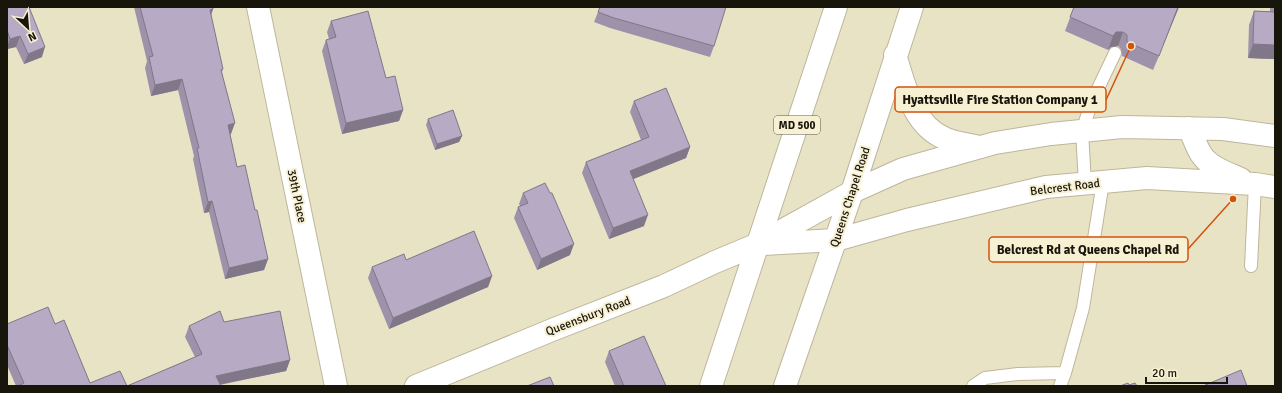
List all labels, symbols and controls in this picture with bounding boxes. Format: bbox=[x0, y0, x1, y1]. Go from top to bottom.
north arrow bbox=[8, 8, 48, 48]
text: N bbox=[26, 29, 38, 44]
callout: Hyattsville Fire Station Company 1 bbox=[895, 87, 1106, 112]
text: Hyattsville Fire Station Company 1 bbox=[902, 92, 1098, 108]
road number: MD 500 bbox=[774, 116, 820, 134]
street label: Queens Chapel Road bbox=[827, 145, 874, 249]
street label: 39th Place bbox=[284, 168, 309, 224]
street label: Belcrest Road bbox=[1029, 176, 1101, 199]
callout: Belcrest Rd at Queens Chapel Rd bbox=[989, 237, 1188, 262]
text: Belcrest Rd at Queens Chapel Rd bbox=[997, 242, 1179, 258]
street label: Queensbury Road bbox=[544, 293, 633, 340]
scale bar bbox=[1146, 359, 1227, 385]
text: 20 m bbox=[1152, 366, 1177, 381]

